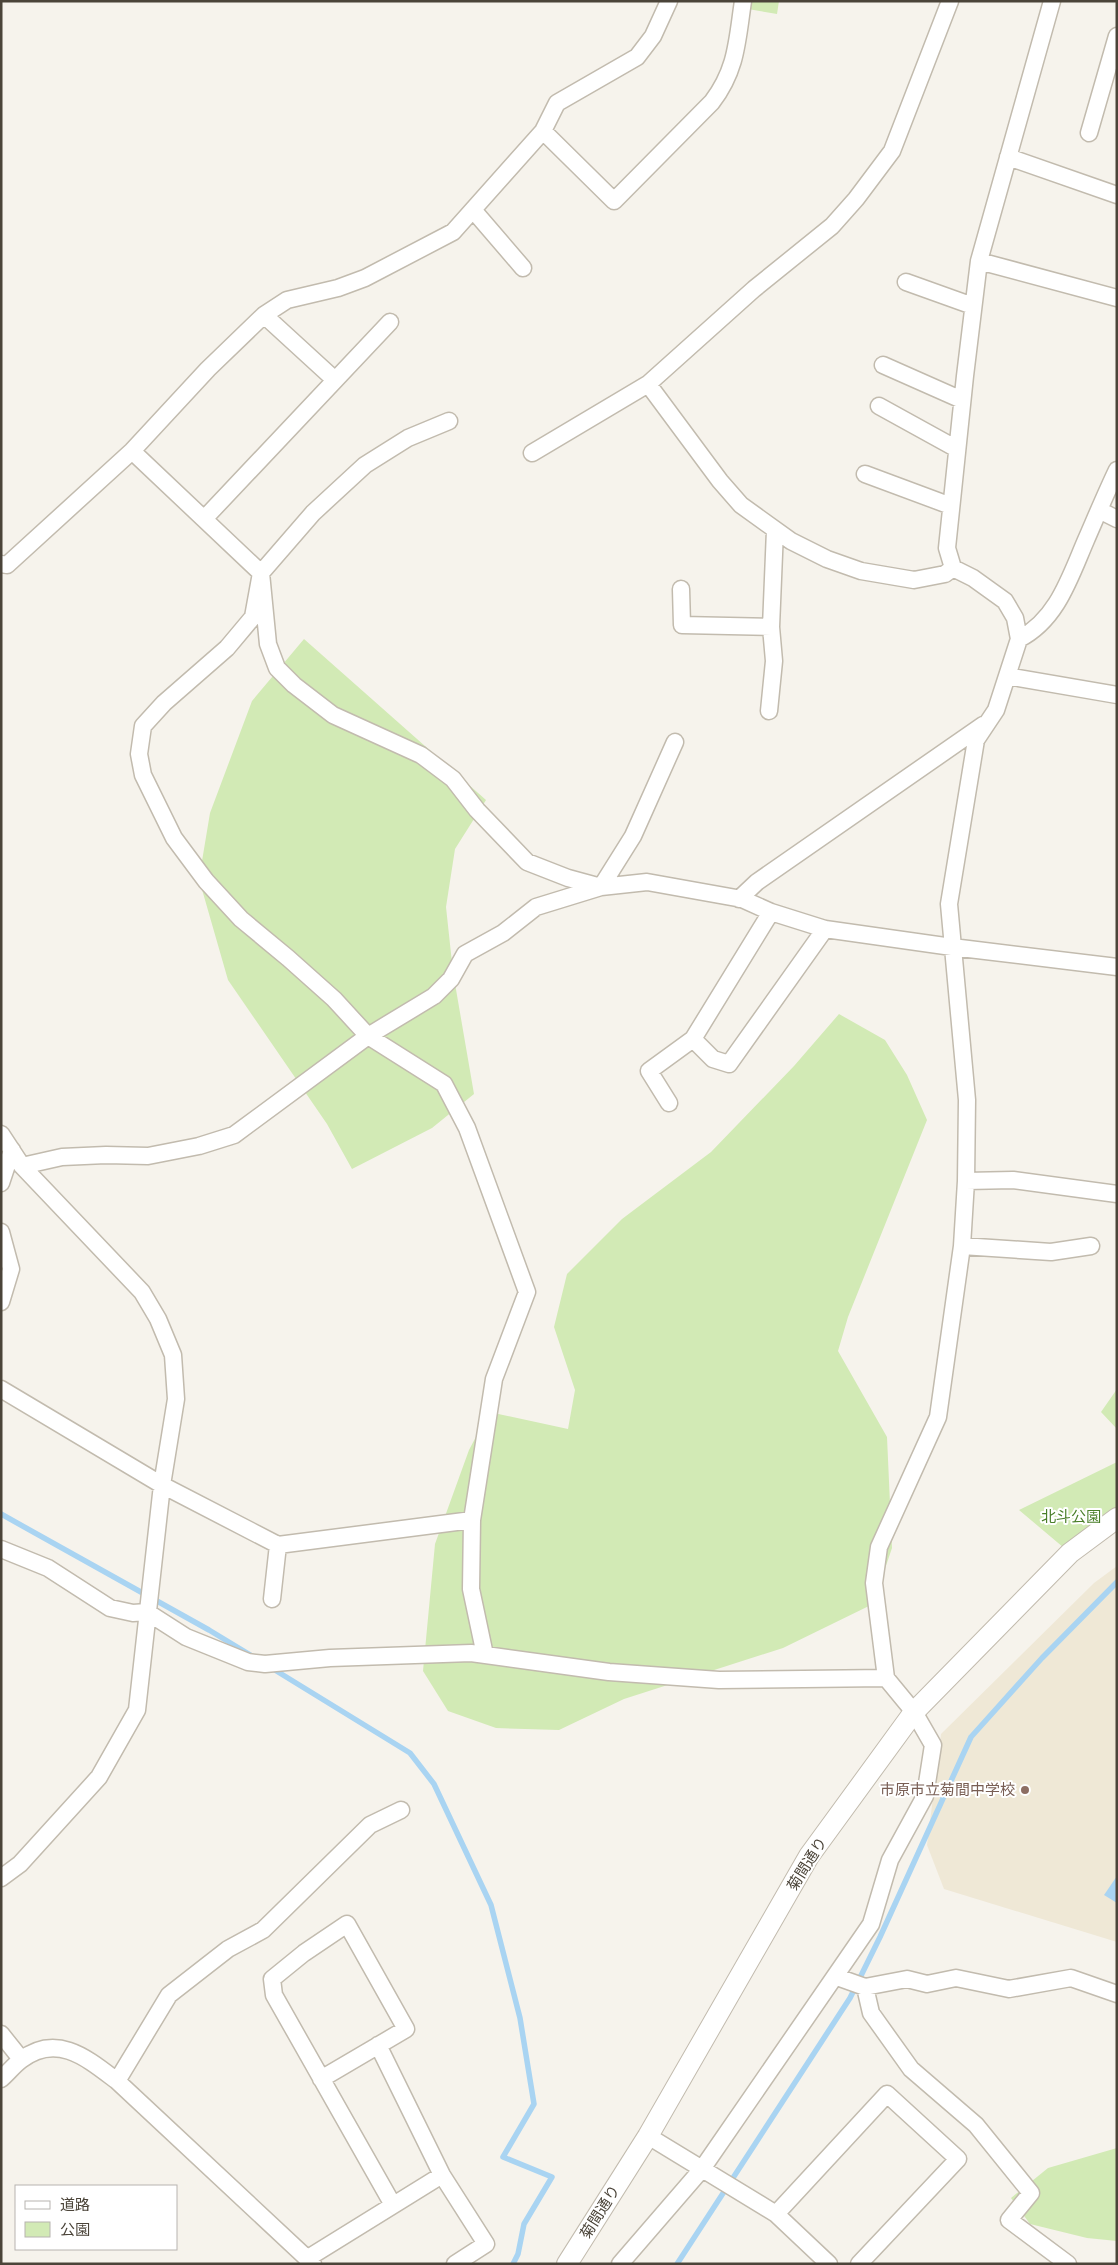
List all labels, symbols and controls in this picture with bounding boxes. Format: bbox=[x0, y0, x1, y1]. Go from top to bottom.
park label: 北斗公園 bbox=[1041, 1507, 1101, 1526]
place label: 市原市立菊間中学校 bbox=[880, 1780, 1015, 1799]
marker: 市原市立菊間中学校 bbox=[1019, 1784, 1031, 1796]
street label: 菊間通り bbox=[783, 1833, 831, 1894]
street label: 菊間通り bbox=[576, 2181, 624, 2242]
legend bbox=[15, 2185, 178, 2250]
text: 道路 bbox=[60, 2195, 90, 2214]
text: 公園 bbox=[60, 2220, 90, 2239]

